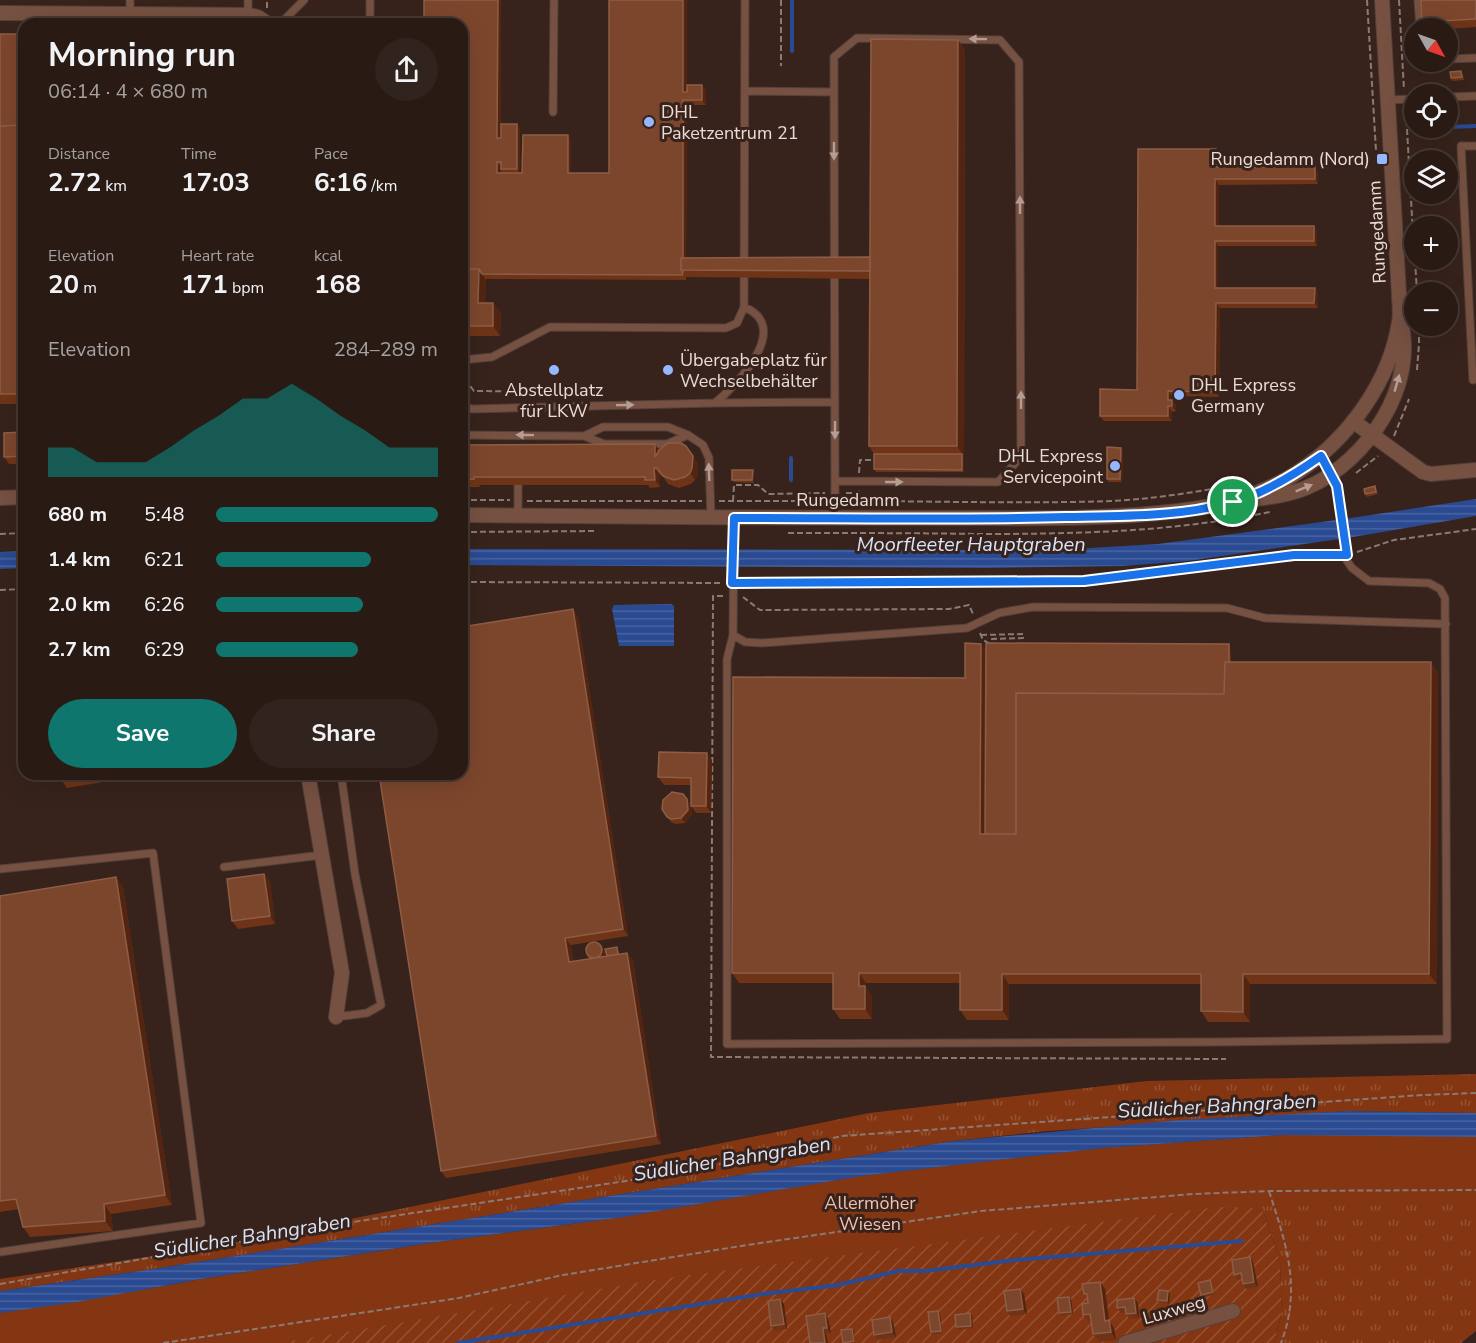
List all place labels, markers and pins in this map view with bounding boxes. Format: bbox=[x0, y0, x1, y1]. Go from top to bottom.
place label: DHL Paketzentrum 21 bbox=[661, 100, 799, 145]
marker: DHL Paketzentrum 21 bbox=[642, 115, 656, 129]
place label: Rungedamm (Nord) bbox=[1210, 147, 1370, 171]
marker: Rungedamm (Nord) bbox=[1375, 152, 1389, 166]
place label: Übergabeplatz für Wechselbehälter bbox=[680, 348, 827, 393]
marker: Abstellplatz für LKW bbox=[547, 363, 561, 377]
marker: Übergabeplatz für Wechselbehälter bbox=[661, 363, 675, 377]
place label: DHL Express Germany bbox=[1191, 373, 1296, 418]
place label: Abstellplatz für LKW bbox=[505, 378, 603, 423]
marker: DHL Express Germany bbox=[1172, 388, 1186, 402]
place label: DHL Express Servicepoint bbox=[998, 444, 1104, 489]
marker: DHL Express Servicepoint bbox=[1108, 459, 1122, 473]
pin bbox=[1207, 476, 1258, 527]

